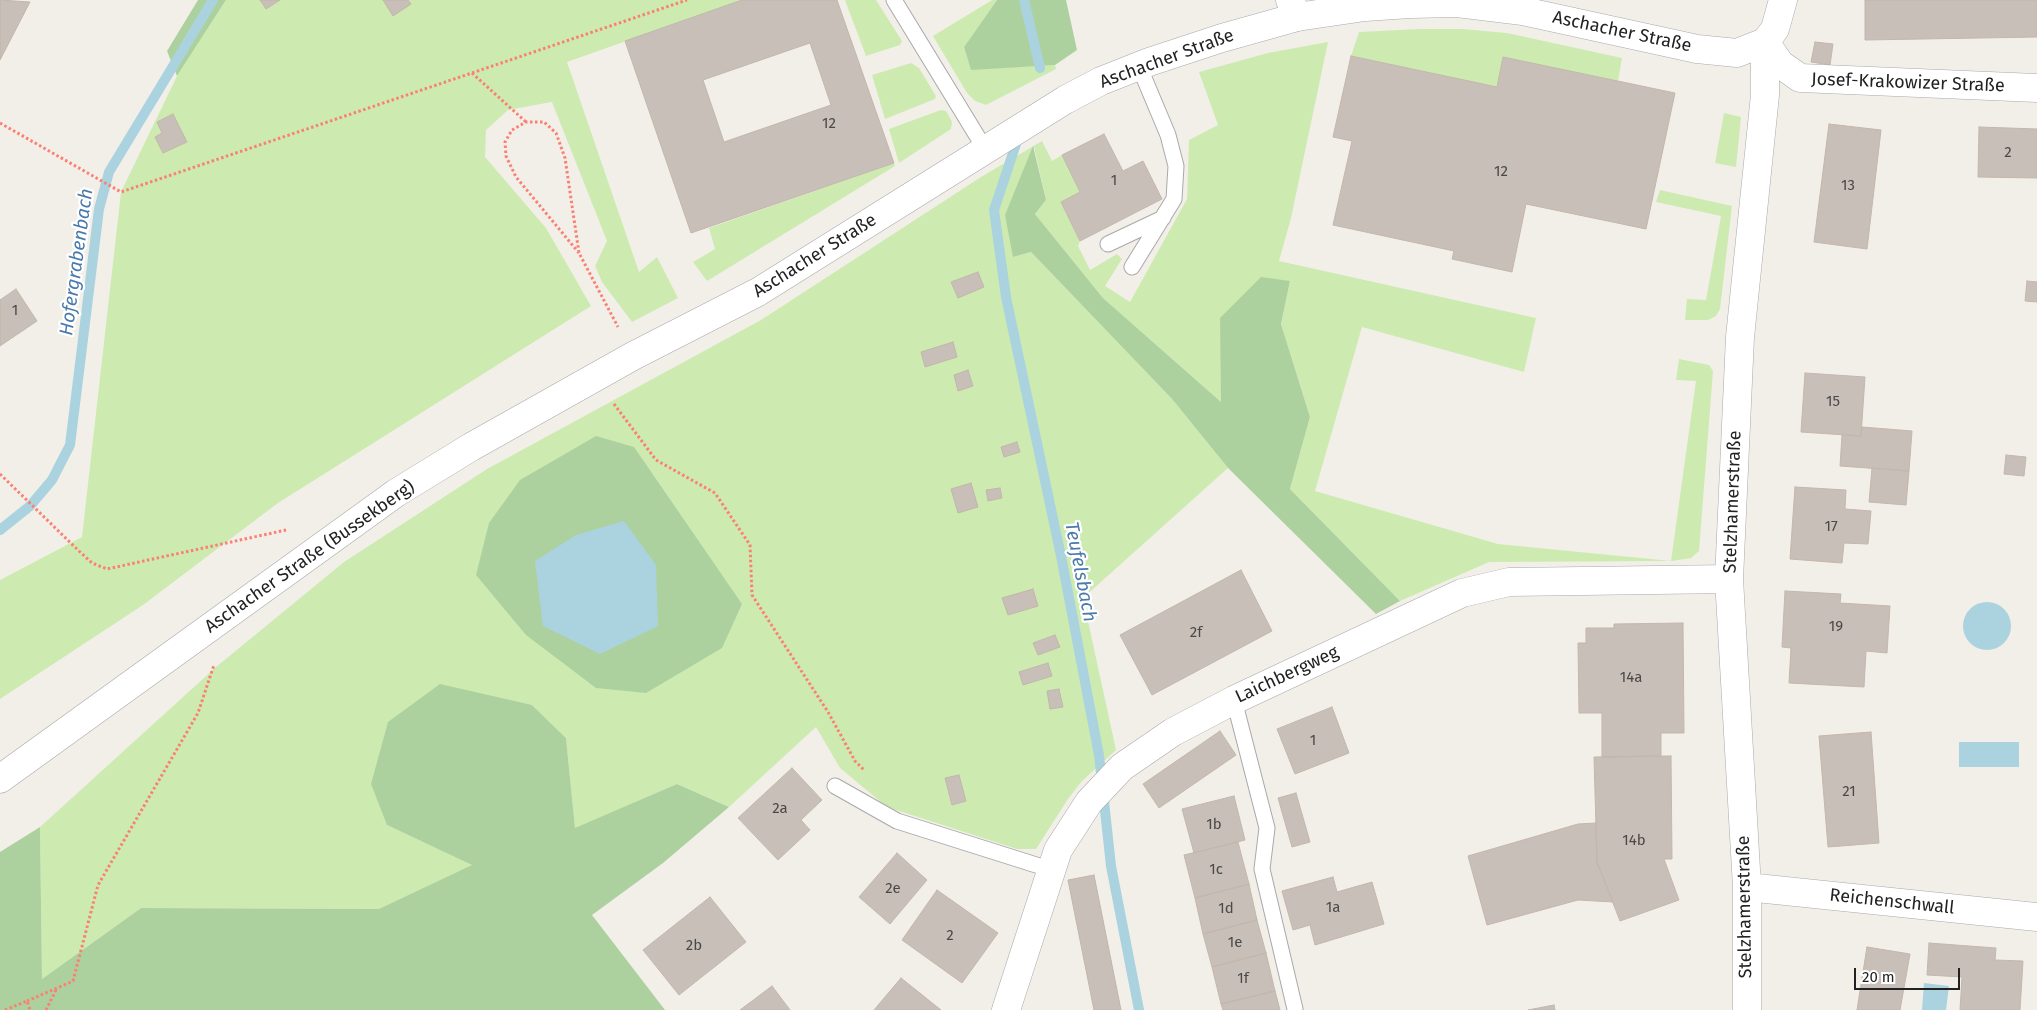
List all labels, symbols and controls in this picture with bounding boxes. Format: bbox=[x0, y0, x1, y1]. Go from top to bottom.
street label: Aschacher Straße bbox=[1551, 7, 1693, 57]
street label: Aschacher Straße bbox=[1097, 25, 1237, 93]
street label: Josef-Krakowizer Straße bbox=[1811, 69, 2005, 97]
house number: 12 bbox=[822, 115, 836, 133]
house number: 2 bbox=[2004, 144, 2012, 162]
house number: 12 bbox=[1494, 163, 1508, 181]
house number: 1 bbox=[1111, 172, 1117, 190]
house number: 13 bbox=[1841, 177, 1855, 195]
water label: Hofergrabenbach bbox=[55, 187, 99, 337]
street label: Aschacher Straße bbox=[749, 209, 881, 303]
house number: 1 bbox=[12, 302, 18, 320]
house number: 15 bbox=[1826, 393, 1840, 411]
street label: Stelzhamerstraße bbox=[1720, 430, 1746, 574]
street label: Aschacher Straße (Bussekberg) bbox=[201, 476, 419, 638]
house number: 17 bbox=[1824, 518, 1838, 536]
water label: Teufelsbach bbox=[1059, 520, 1101, 624]
house number: 19 bbox=[1829, 618, 1843, 636]
house number: 2f bbox=[1190, 624, 1202, 642]
street label: Laichbergweg bbox=[1232, 642, 1342, 708]
house number: 14a bbox=[1620, 669, 1642, 687]
house number: 1 bbox=[1310, 732, 1316, 750]
house number: 21 bbox=[1842, 783, 1856, 801]
house number: 2a bbox=[772, 800, 788, 818]
house number: 1b bbox=[1206, 816, 1222, 834]
house number: 14b bbox=[1622, 832, 1646, 850]
street label: Stelzhamerstraße bbox=[1733, 835, 1757, 979]
house number: 1c bbox=[1209, 861, 1223, 879]
house number: 2e bbox=[885, 880, 901, 898]
street label: Reichenschwall bbox=[1829, 885, 1955, 919]
house number: 1a bbox=[1326, 899, 1340, 917]
house number: 1d bbox=[1218, 900, 1234, 918]
house number: 2 bbox=[946, 927, 954, 945]
house number: 1e bbox=[1228, 934, 1242, 952]
house number: 2b bbox=[686, 937, 702, 955]
scale bar bbox=[1857, 958, 1963, 990]
text: 20 m bbox=[1862, 968, 1895, 986]
house number: 1f bbox=[1237, 970, 1249, 988]

